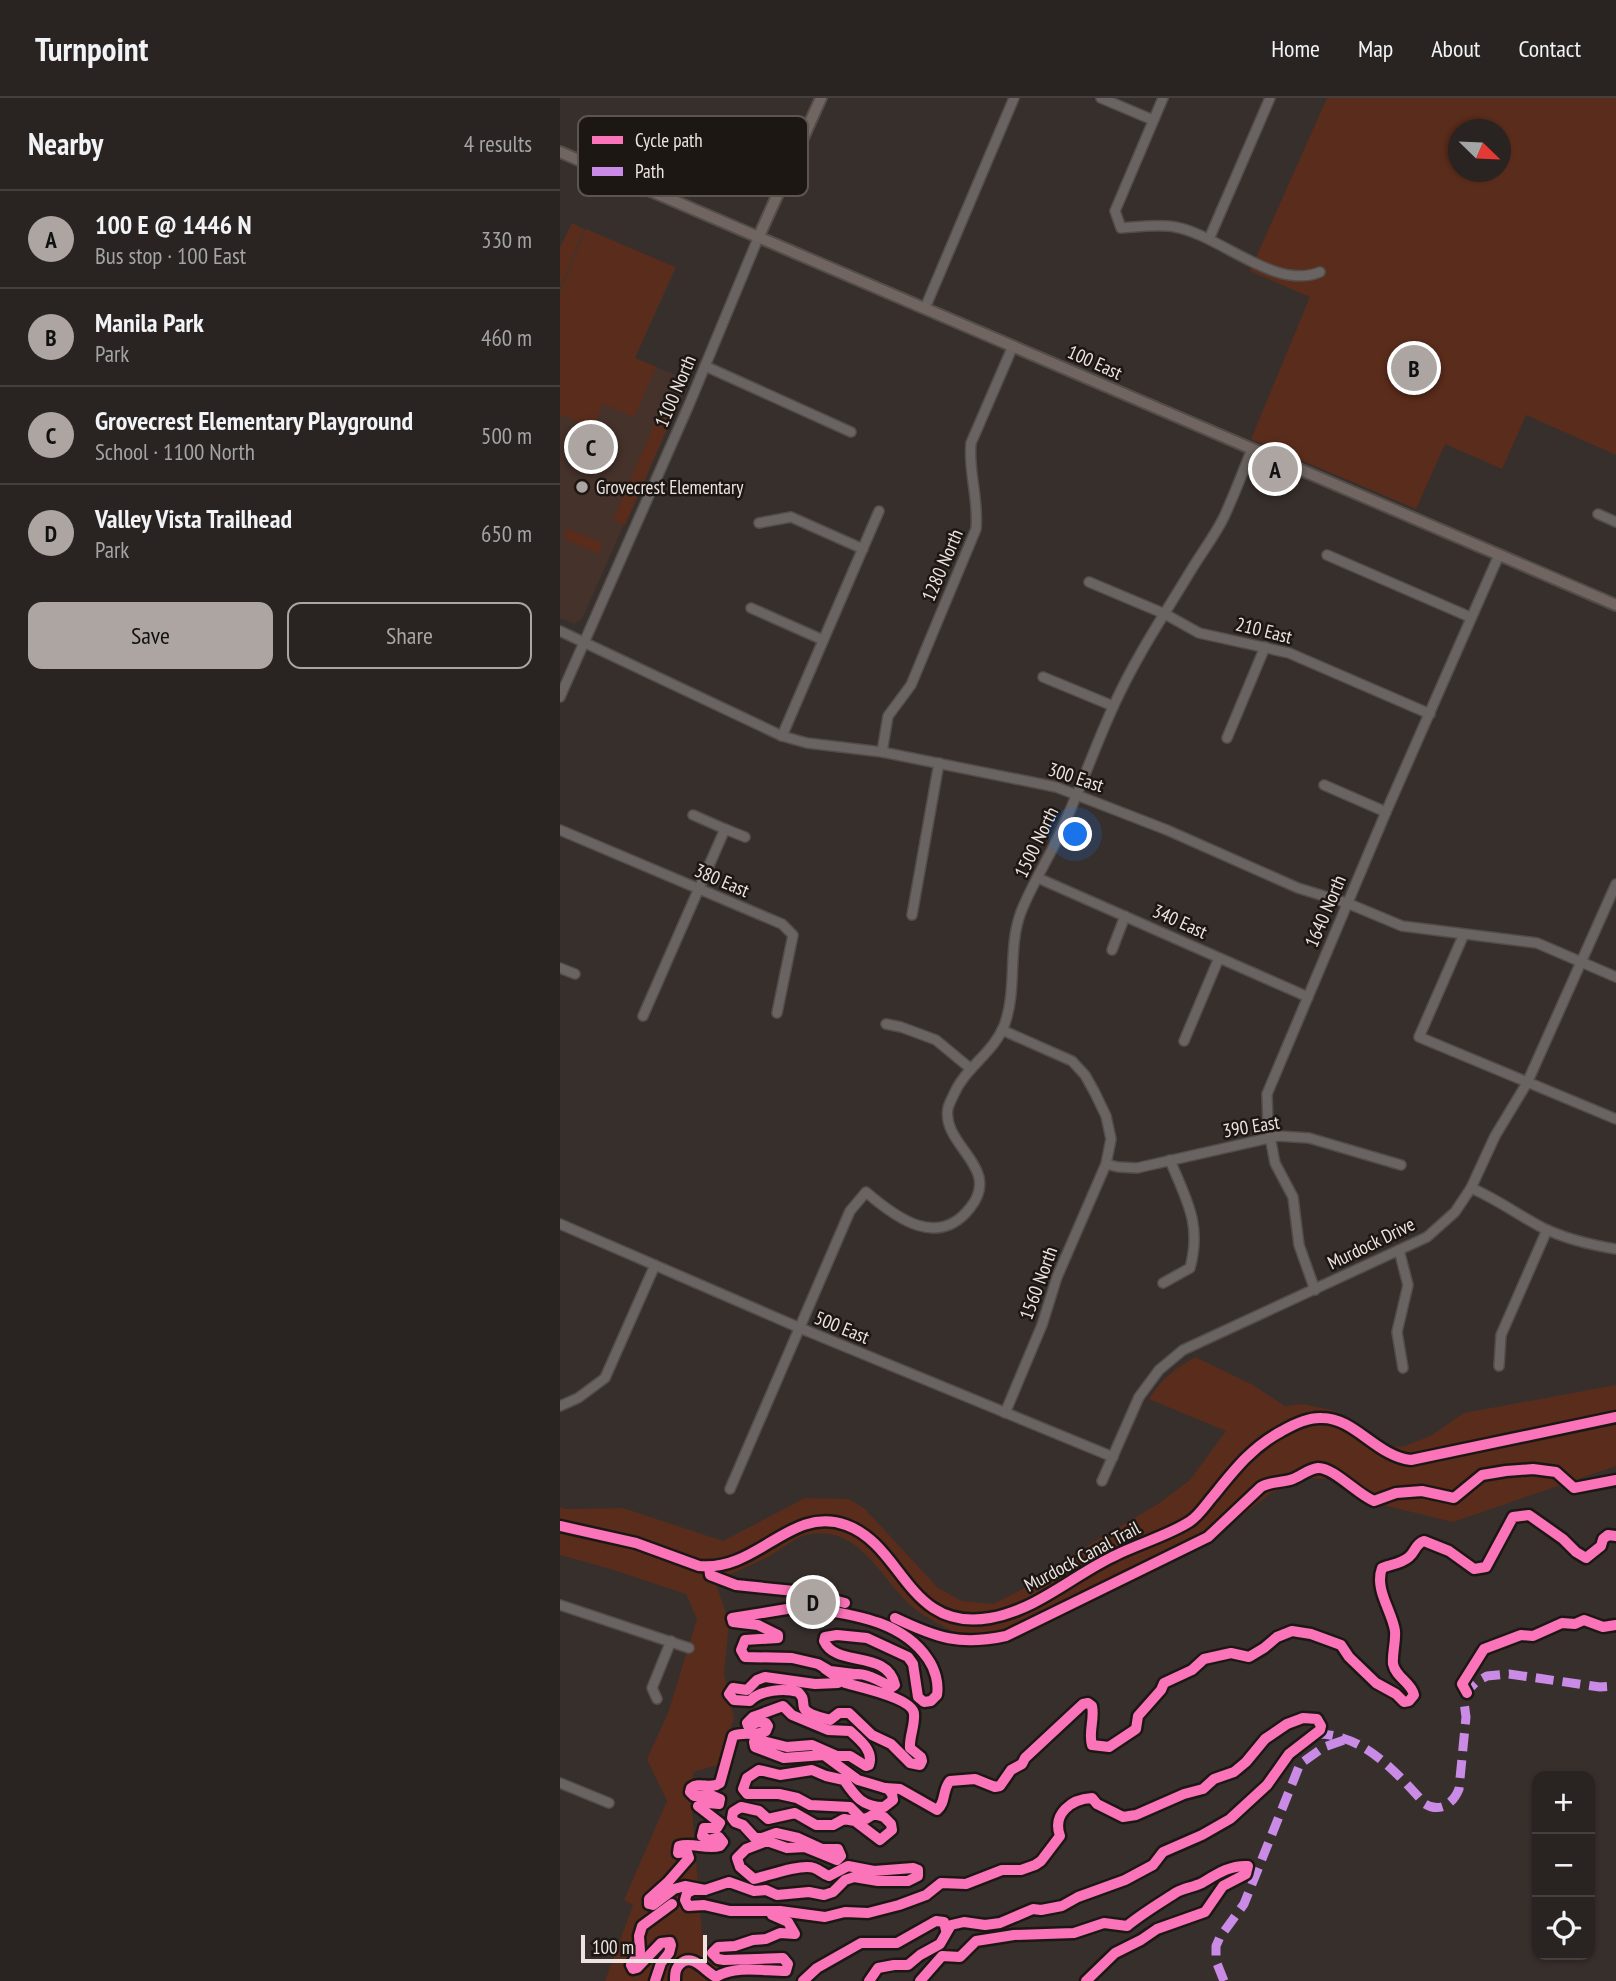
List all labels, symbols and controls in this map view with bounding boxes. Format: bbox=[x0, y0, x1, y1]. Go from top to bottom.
text: Turnpoint bbox=[35, 27, 148, 70]
text: Home bbox=[1271, 33, 1320, 64]
text: Map bbox=[1358, 33, 1393, 64]
text: About bbox=[1431, 33, 1480, 64]
text: Contact bbox=[1518, 33, 1581, 64]
legend bbox=[578, 116, 808, 196]
north arrow bbox=[1448, 119, 1511, 182]
text: Nearby bbox=[28, 124, 103, 163]
text: Cycle path bbox=[635, 128, 703, 152]
text: 4 results bbox=[464, 129, 532, 158]
text: Path bbox=[635, 159, 664, 183]
text: 100 E @ 1446 N bbox=[95, 208, 251, 241]
text: A bbox=[45, 225, 57, 254]
text: 330 m bbox=[481, 225, 532, 254]
text: Bus stop · 100 East bbox=[95, 241, 246, 270]
text: Manila Park bbox=[95, 306, 204, 339]
text: B bbox=[45, 323, 57, 352]
text: 460 m bbox=[481, 323, 532, 352]
text: Park bbox=[95, 339, 129, 368]
street label: 100 East bbox=[1064, 339, 1127, 385]
pin: B bbox=[1391, 342, 1437, 394]
street label: 1100 North bbox=[649, 351, 701, 431]
text: Grovecrest Elementary Playground bbox=[95, 404, 413, 437]
text: C bbox=[46, 421, 56, 450]
text: 500 m bbox=[481, 421, 532, 450]
pin: C bbox=[568, 421, 614, 473]
text: School · 1100 North bbox=[95, 437, 255, 466]
pin: A bbox=[1252, 443, 1298, 495]
place label: Grovecrest Elementary bbox=[596, 475, 744, 499]
marker: Grovecrest Elementary bbox=[574, 479, 590, 495]
text: Valley Vista Trailhead bbox=[95, 502, 292, 535]
text: D bbox=[45, 519, 57, 548]
text: 650 m bbox=[481, 519, 532, 548]
street label: 1280 North bbox=[916, 525, 968, 605]
text: Park bbox=[95, 535, 129, 564]
button: Save bbox=[28, 602, 273, 669]
button: Share bbox=[287, 602, 532, 669]
street label: 210 East bbox=[1233, 611, 1295, 649]
street label: 300 East bbox=[1045, 757, 1108, 797]
street label: 1500 North bbox=[1009, 803, 1063, 881]
your location bbox=[1058, 817, 1092, 851]
street label: 380 East bbox=[691, 858, 754, 902]
street label: 1640 North bbox=[1299, 871, 1351, 951]
street label: 340 East bbox=[1149, 898, 1212, 944]
street label: 390 East bbox=[1221, 1110, 1282, 1142]
street label: Murdock Drive bbox=[1323, 1211, 1419, 1274]
street label: 1560 North bbox=[1014, 1243, 1062, 1323]
street label: 500 East bbox=[811, 1305, 874, 1349]
street label: Murdock Canal Trail bbox=[1020, 1515, 1145, 1597]
pin: D bbox=[790, 1576, 836, 1628]
map controls bbox=[1532, 1771, 1595, 1960]
button: + bbox=[1532, 1771, 1595, 1834]
button: − bbox=[1532, 1834, 1595, 1897]
button: locate bbox=[1532, 1897, 1595, 1960]
scale bar bbox=[581, 1932, 707, 1964]
text: 100 m bbox=[592, 1935, 634, 1959]

